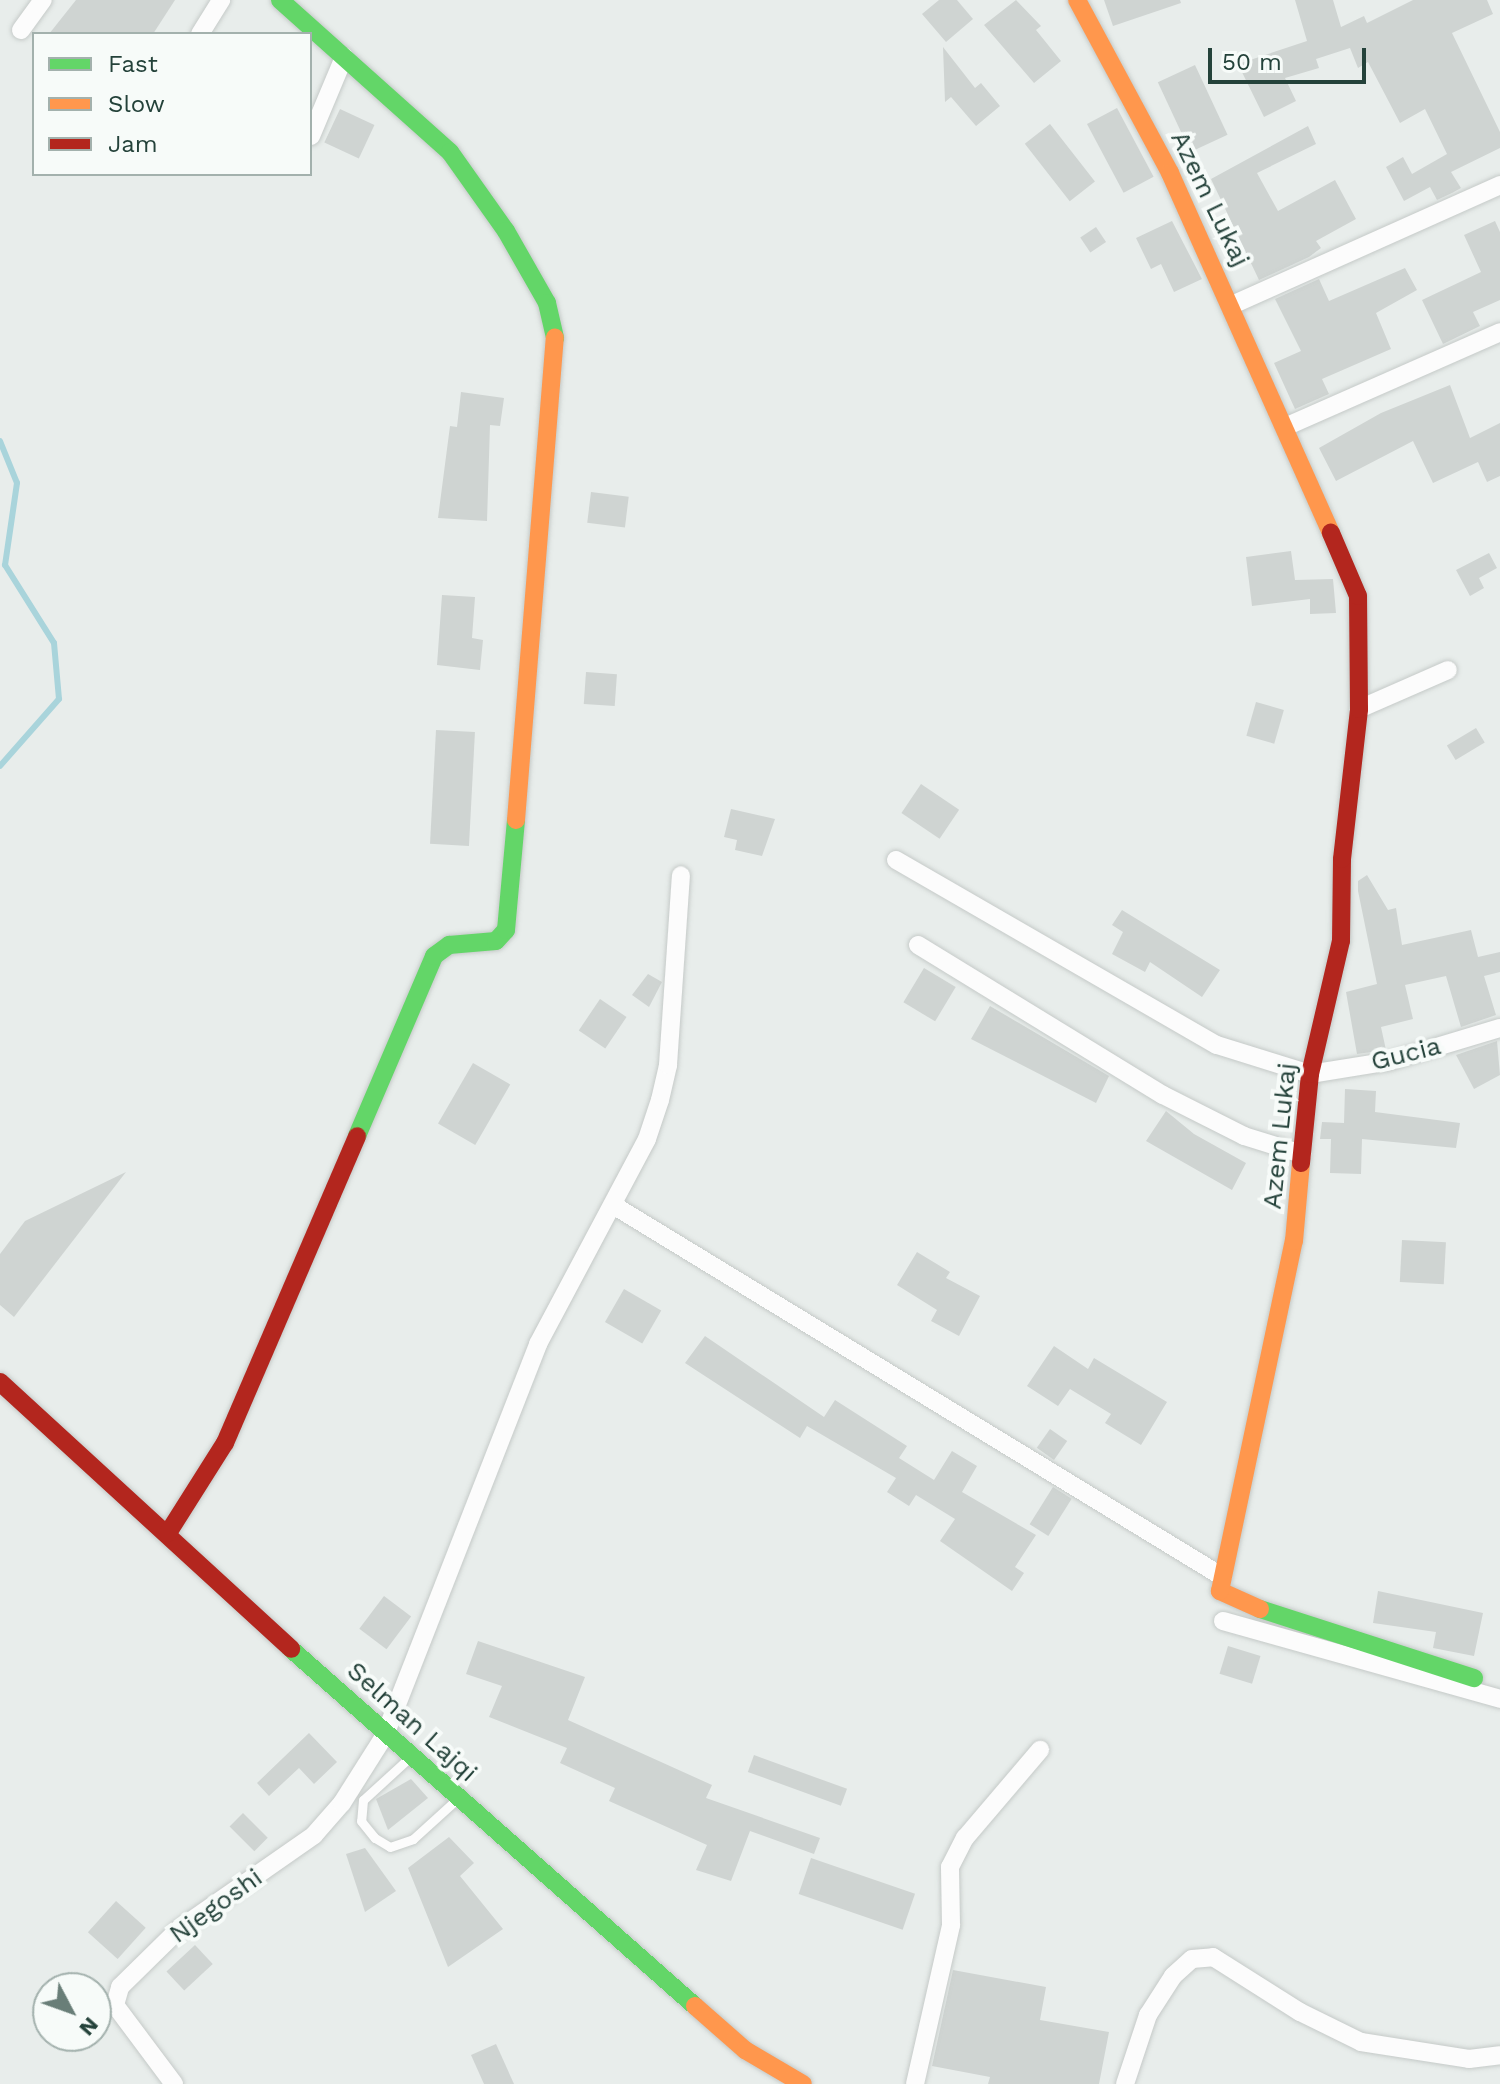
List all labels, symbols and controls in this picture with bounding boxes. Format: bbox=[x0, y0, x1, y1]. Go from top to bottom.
legend bbox=[32, 32, 312, 176]
scale bar bbox=[1212, 32, 1370, 82]
text: 50 m bbox=[1222, 48, 1282, 76]
text: Fast bbox=[108, 50, 158, 78]
text: Slow bbox=[108, 90, 165, 118]
street label: Azem Lukaj bbox=[1164, 126, 1256, 272]
text: Jam bbox=[108, 130, 158, 158]
street label: Gucia bbox=[1368, 1030, 1444, 1078]
street label: Azem Lukaj bbox=[1257, 1061, 1303, 1211]
street label: Selman Lajqi bbox=[340, 1655, 484, 1789]
street label: Njegoshi bbox=[163, 1862, 269, 1950]
north arrow bbox=[32, 1972, 112, 2052]
text: N bbox=[74, 2012, 104, 2041]

